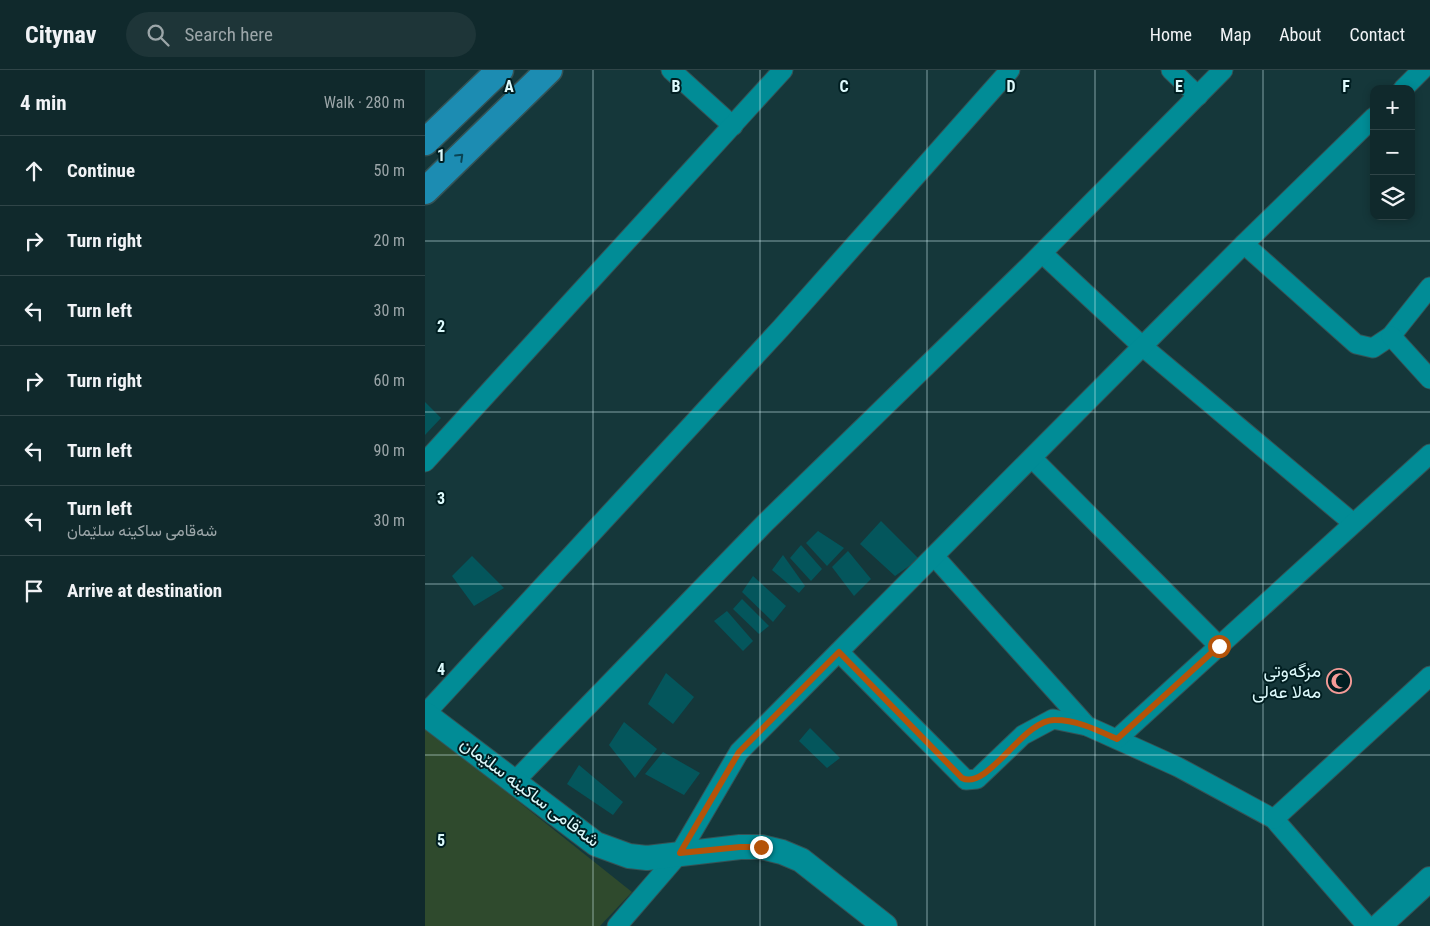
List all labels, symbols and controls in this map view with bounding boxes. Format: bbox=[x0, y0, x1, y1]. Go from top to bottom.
search box bbox=[126, 12, 476, 57]
text: Citynav bbox=[25, 21, 96, 49]
icon: search bbox=[144, 21, 172, 49]
text: Search here bbox=[184, 23, 273, 46]
text: Home bbox=[1150, 24, 1192, 45]
text: Map bbox=[1220, 24, 1251, 45]
text: About bbox=[1279, 24, 1321, 45]
text: Contact bbox=[1349, 24, 1405, 45]
text: A bbox=[504, 77, 514, 96]
text: B bbox=[672, 77, 681, 96]
text: C bbox=[839, 77, 849, 96]
text: D bbox=[1006, 77, 1016, 96]
text: E bbox=[1175, 77, 1183, 96]
text: F bbox=[1342, 77, 1350, 96]
map controls bbox=[1370, 85, 1415, 220]
button: + bbox=[1370, 85, 1415, 130]
text: 4 min bbox=[20, 91, 67, 115]
text: Walk · 280 m bbox=[324, 93, 405, 112]
button: − bbox=[1370, 130, 1415, 175]
text: 1 bbox=[437, 146, 445, 165]
one-way arrow bbox=[454, 154, 463, 163]
icon: ahead bbox=[20, 157, 48, 185]
text: Continue bbox=[67, 159, 135, 182]
text: 50 m bbox=[373, 161, 405, 180]
button: layers bbox=[1370, 175, 1415, 220]
icon: right bbox=[20, 227, 48, 255]
text: Turn right bbox=[67, 229, 142, 252]
text: 20 m bbox=[373, 231, 405, 250]
icon: left bbox=[20, 297, 48, 325]
text: Turn left bbox=[67, 299, 132, 322]
text: 30 m bbox=[373, 301, 405, 320]
text: 2 bbox=[437, 317, 445, 336]
icon: right bbox=[20, 367, 48, 395]
text: Turn right bbox=[67, 369, 142, 392]
text: 60 m bbox=[373, 371, 405, 390]
icon: left bbox=[20, 437, 48, 465]
text: Turn left bbox=[67, 439, 132, 462]
text: 90 m bbox=[373, 441, 405, 460]
text: 3 bbox=[437, 489, 445, 508]
text: Turn left bbox=[67, 497, 132, 520]
icon: left bbox=[20, 507, 48, 535]
text: 30 m bbox=[373, 511, 405, 530]
text: شەقامی ساکینە سلێمان bbox=[67, 521, 217, 540]
icon: arrive bbox=[20, 577, 48, 605]
text: Arrive at destination bbox=[67, 579, 222, 602]
route start bbox=[1208, 635, 1231, 658]
text: 4 bbox=[437, 660, 445, 679]
place label: مزگەوتی مەلا عەلی bbox=[1252, 660, 1321, 703]
mosque icon: مزگەوتی مەلا عەلی bbox=[1326, 668, 1352, 694]
street label: شەقامی ساکینە سلێمان bbox=[456, 732, 604, 852]
text: 5 bbox=[437, 831, 445, 850]
route end bbox=[750, 836, 773, 859]

